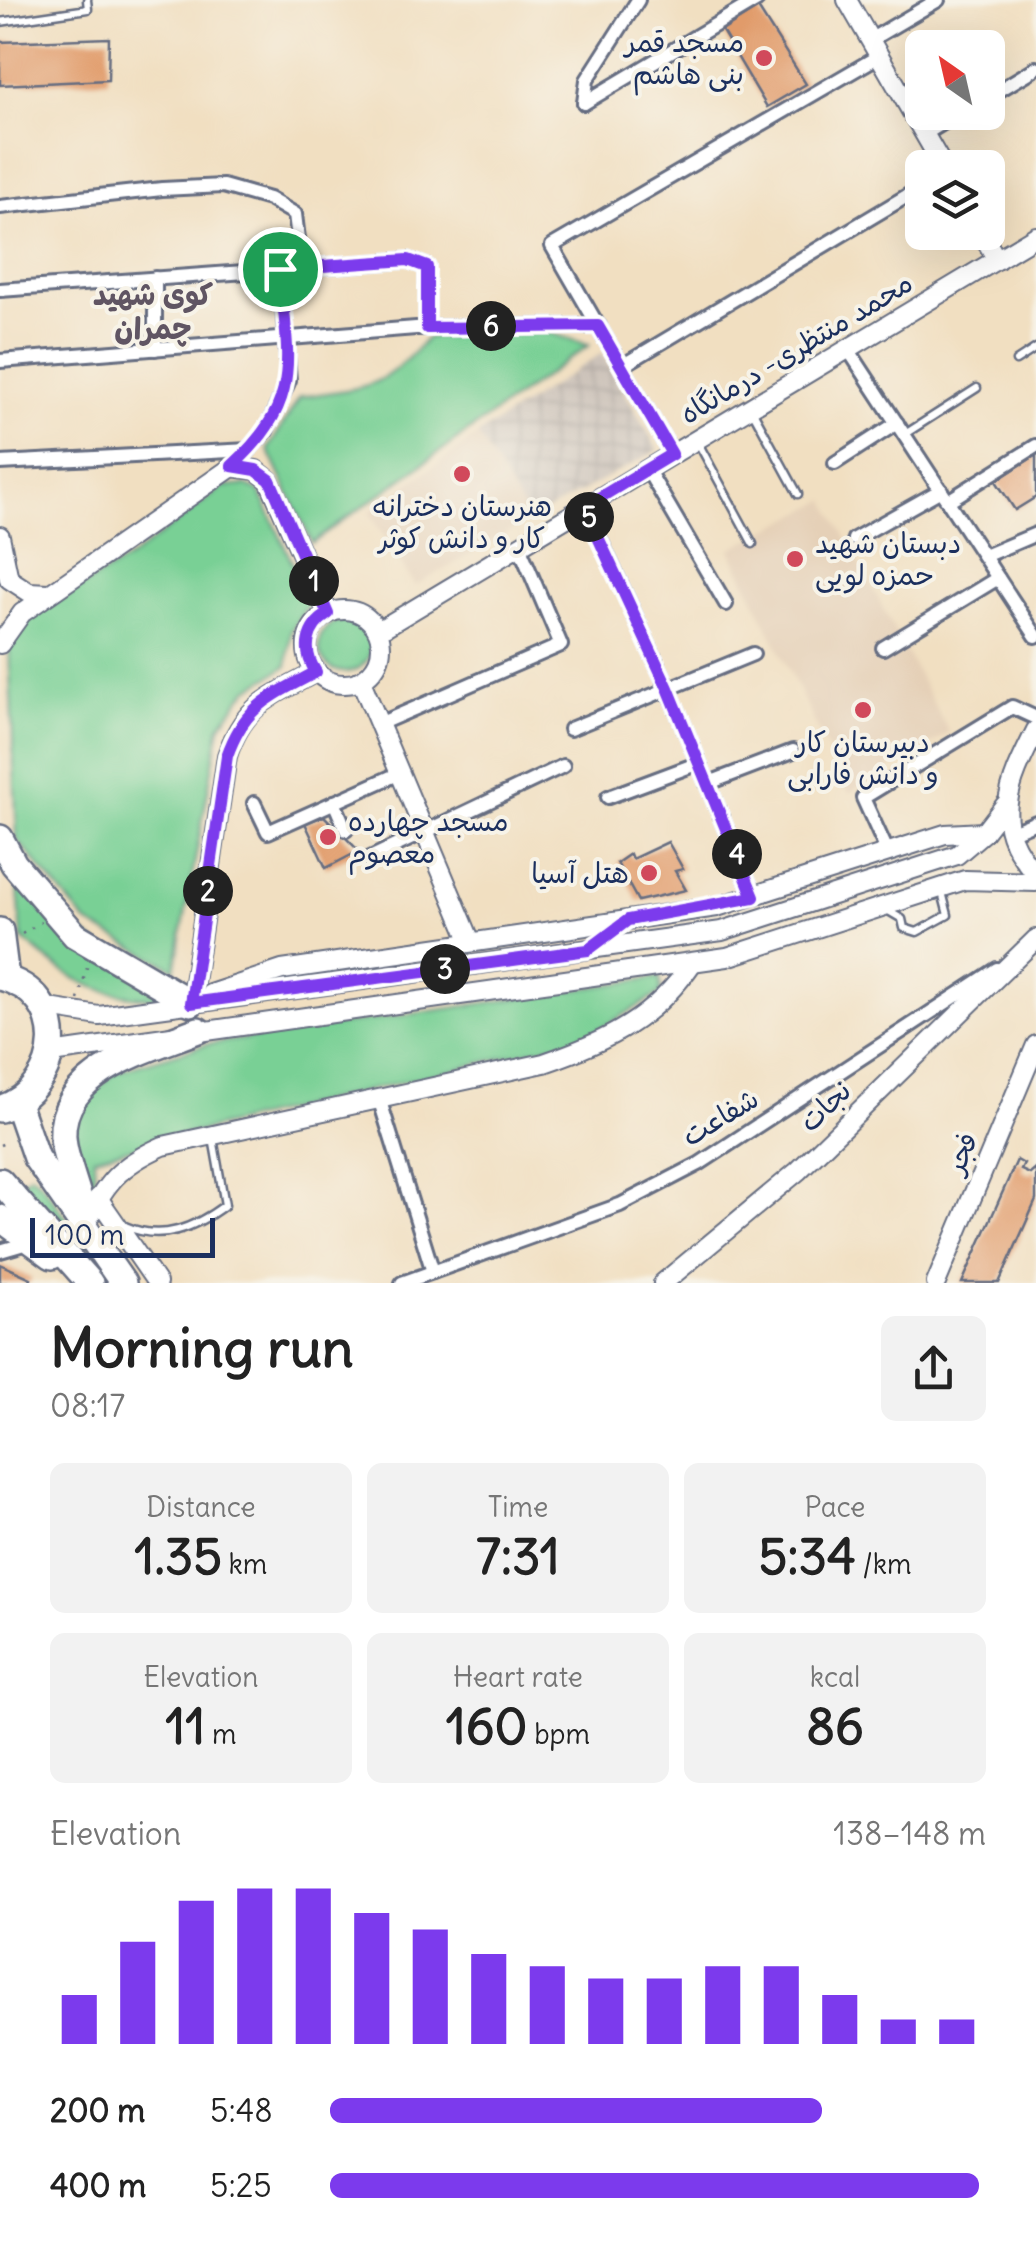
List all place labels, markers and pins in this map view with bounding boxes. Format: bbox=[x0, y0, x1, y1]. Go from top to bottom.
place label: مسجد قمر بنی هاشم bbox=[623, 24, 744, 96]
marker: مسجد قمر بنی هاشم bbox=[753, 47, 775, 69]
pin bbox=[238, 227, 323, 312]
pin: 6 bbox=[466, 301, 516, 351]
marker: هنرستان دخترانه کار و دانش کوثر bbox=[451, 463, 473, 485]
place label: هنرستان دخترانه کار و دانش کوثر bbox=[372, 488, 552, 556]
pin: 5 bbox=[564, 492, 614, 542]
place label: دبستان شهید حمزه لویی bbox=[815, 525, 961, 594]
marker: دبستان شهید حمزه لویی bbox=[784, 548, 806, 570]
pin: 1 bbox=[289, 556, 339, 606]
marker: دبیرستان کار و دانش فارابی bbox=[852, 699, 874, 721]
place label: دبیرستان کار و دانش فارابی bbox=[787, 724, 939, 792]
place label: مسجد چهارده معصوم bbox=[348, 803, 508, 875]
marker: مسجد چهارده معصوم bbox=[317, 826, 339, 848]
pin: 4 bbox=[712, 829, 762, 879]
place label: هتل آسیا bbox=[531, 855, 629, 891]
marker: هتل آسیا bbox=[638, 862, 660, 884]
pin: 2 bbox=[183, 866, 233, 916]
pin: 3 bbox=[420, 944, 470, 994]

